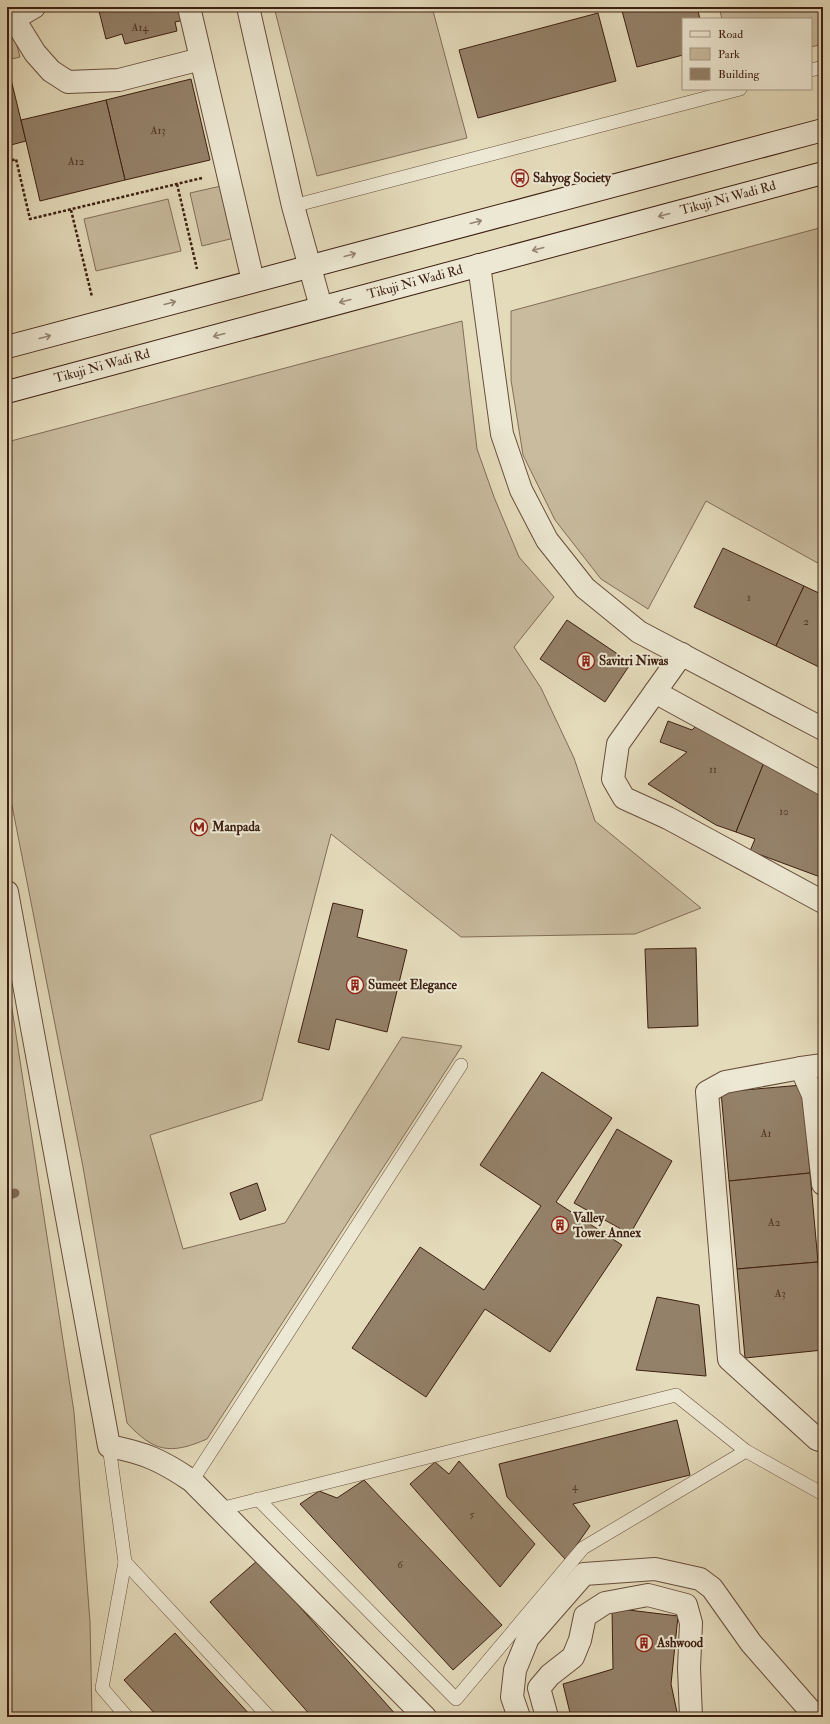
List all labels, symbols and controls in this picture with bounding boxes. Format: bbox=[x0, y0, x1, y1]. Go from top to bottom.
legend bbox=[682, 18, 812, 90]
house number: A14 bbox=[131, 21, 149, 34]
text: Road bbox=[718, 27, 743, 42]
text: Park bbox=[718, 47, 740, 62]
text: Building bbox=[718, 67, 761, 82]
house number: A13 bbox=[149, 124, 166, 137]
house number: A12 bbox=[67, 155, 85, 168]
bus stop icon: Sahyog Society bbox=[510, 168, 530, 188]
place label: Sahyog Society bbox=[533, 170, 612, 187]
street label: Tikuji Ni Wadi Rd bbox=[678, 177, 778, 218]
one-way arrow bbox=[657, 212, 670, 220]
one-way arrow bbox=[469, 218, 482, 225]
one-way arrow bbox=[532, 246, 545, 253]
one-way arrow bbox=[343, 251, 356, 259]
street label: Tikuji Ni Wadi Rd bbox=[365, 261, 465, 302]
one-way arrow bbox=[339, 298, 352, 305]
one-way arrow bbox=[164, 299, 177, 306]
one-way arrow bbox=[213, 331, 226, 339]
one-way arrow bbox=[38, 333, 51, 340]
street label: Tikuji Ni Wadi Rd bbox=[52, 345, 152, 386]
house number: 1 bbox=[747, 591, 751, 604]
house number: 2 bbox=[803, 615, 809, 628]
building icon: Savitri Niwas bbox=[576, 651, 596, 671]
place label: Savitri Niwas bbox=[599, 653, 669, 669]
house number: 11 bbox=[709, 763, 717, 776]
house number: 10 bbox=[779, 805, 789, 818]
metro station icon: Manpada bbox=[189, 817, 209, 837]
place label: Manpada bbox=[211, 819, 261, 836]
building icon: Sumeet Elegance bbox=[345, 975, 365, 995]
place label: Sumeet Elegance bbox=[368, 977, 457, 994]
house number: A1 bbox=[760, 1127, 772, 1140]
place label: Valley Tower Annex bbox=[572, 1210, 641, 1241]
building icon: Valley Tower Annex bbox=[550, 1215, 570, 1235]
house number: A2 bbox=[767, 1216, 781, 1229]
house number: A3 bbox=[773, 1287, 786, 1300]
house number: 4 bbox=[572, 1480, 579, 1493]
house number: 5 bbox=[470, 1508, 475, 1521]
house number: 6 bbox=[397, 1558, 404, 1571]
building icon: Ashwood bbox=[634, 1633, 654, 1653]
place label: Ashwood bbox=[656, 1635, 704, 1651]

